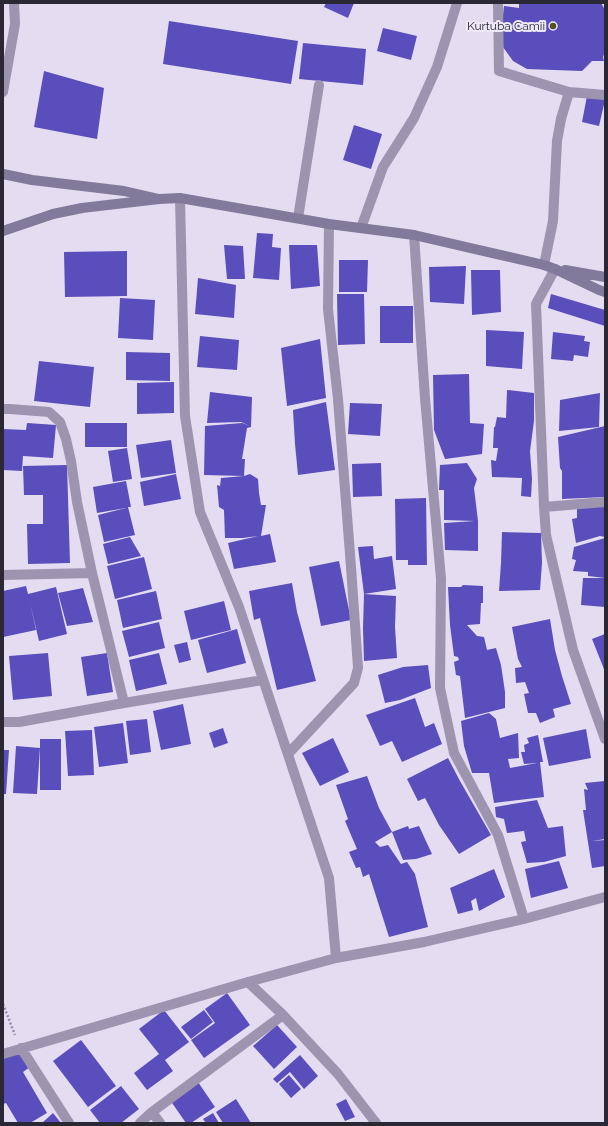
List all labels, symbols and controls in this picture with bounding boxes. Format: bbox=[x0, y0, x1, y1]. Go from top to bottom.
place label: Kurtuba Camii bbox=[467, 19, 545, 33]
marker: Kurtuba Camii bbox=[548, 21, 558, 31]

